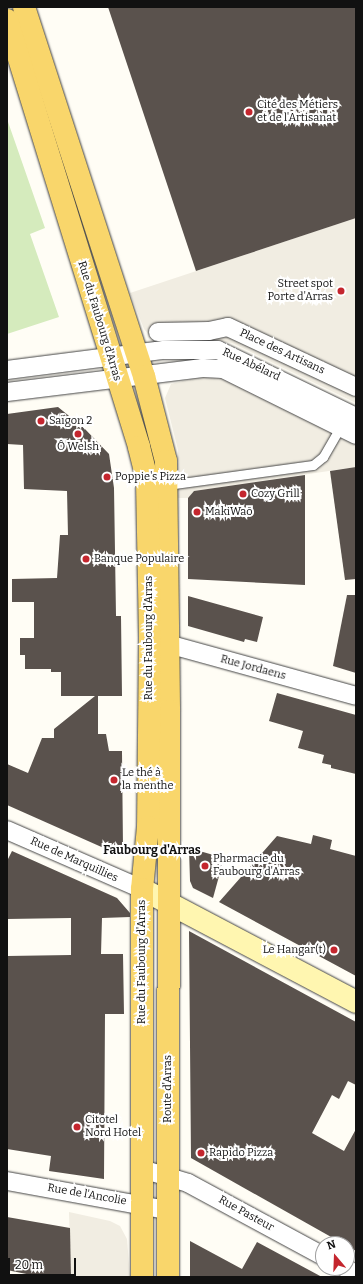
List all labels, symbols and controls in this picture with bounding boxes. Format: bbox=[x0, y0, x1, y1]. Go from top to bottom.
place label: Cité des Métiers et de l'Artisanat bbox=[257, 99, 338, 125]
marker: Cité des Métiers et de l'Artisanat bbox=[244, 107, 254, 117]
street label: Rue du Faubourg d'Arras bbox=[74, 259, 124, 383]
place label: Street spot Porte d'Arras bbox=[268, 278, 333, 304]
marker: Street spot Porte d'Arras bbox=[336, 286, 346, 296]
street label: Place des Artisans bbox=[237, 327, 327, 377]
street label: Rue Abélard bbox=[220, 346, 282, 384]
place label: Saïgon 2 bbox=[49, 414, 92, 428]
marker: Saïgon 2 bbox=[36, 416, 46, 426]
marker: Ô Welsh bbox=[73, 429, 83, 439]
place label: Ô Welsh bbox=[57, 440, 99, 454]
place label: Poppie's Pizza bbox=[115, 470, 186, 484]
marker: Poppie's Pizza bbox=[102, 472, 112, 482]
place label: Cozy Grill bbox=[251, 487, 300, 501]
marker: Cozy Grill bbox=[238, 489, 248, 499]
place label: MakiWaō bbox=[205, 505, 253, 519]
marker: MakiWaō bbox=[192, 507, 202, 517]
place label: Banque Populaire bbox=[94, 552, 184, 566]
marker: Banque Populaire bbox=[81, 554, 91, 564]
street label: Rue du Faubourg d'Arras bbox=[142, 576, 156, 700]
street label: Rue Jordaens bbox=[219, 653, 287, 683]
place label: Le thé à la menthe bbox=[122, 767, 173, 793]
marker: Le thé à la menthe bbox=[109, 775, 119, 785]
street label: Rue de Marquillies bbox=[28, 835, 120, 885]
district label: Faubourg d'Arras bbox=[103, 844, 201, 858]
place label: Pharmacie du Faubourg d'Arras bbox=[213, 853, 300, 879]
marker: Pharmacie du Faubourg d'Arras bbox=[200, 861, 210, 871]
street label: Rue du Faubourg d'Arras bbox=[135, 900, 149, 1024]
place label: Le Hangar(t) bbox=[263, 943, 326, 957]
marker: Le Hangar(t) bbox=[329, 945, 339, 955]
street label: Route d'Arras bbox=[161, 1055, 175, 1123]
place label: Citotel Nord Hotel bbox=[85, 1114, 141, 1140]
marker: Citotel Nord Hotel bbox=[72, 1122, 82, 1132]
place label: Rapido Pizza bbox=[209, 1146, 273, 1160]
marker: Rapido Pizza bbox=[196, 1148, 206, 1158]
street label: Rue de l'Ancolie bbox=[46, 1182, 128, 1208]
street label: Rue Pasteur bbox=[216, 1193, 276, 1235]
north arrow bbox=[315, 1236, 355, 1276]
text: N bbox=[325, 1238, 337, 1253]
scale bar bbox=[10, 1250, 78, 1276]
text: 20 m bbox=[15, 1258, 43, 1272]

